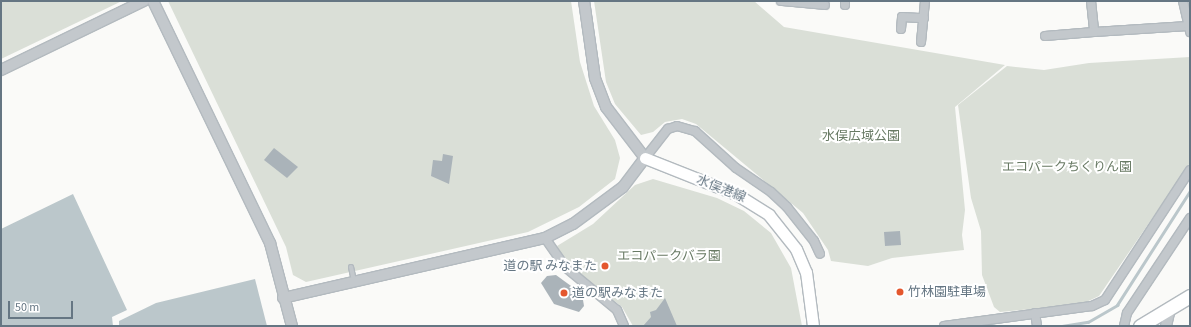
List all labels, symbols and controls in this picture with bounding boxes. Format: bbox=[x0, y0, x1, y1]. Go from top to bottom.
park label: 水俣広域公園 bbox=[822, 128, 900, 144]
park label: エコパークちくりん園 bbox=[1002, 159, 1132, 175]
street label: 水俣港線 bbox=[694, 172, 748, 206]
park label: エコパークバラ園 bbox=[617, 248, 721, 264]
place label: 道の駅 みなまた bbox=[503, 258, 597, 274]
marker: 道の駅 みなまた bbox=[600, 261, 610, 271]
place label: 竹林園駐車場 bbox=[908, 284, 986, 300]
place label: 道の駅みなまた bbox=[572, 285, 663, 301]
marker: 竹林園駐車場 bbox=[895, 287, 905, 297]
marker: 道の駅みなまた bbox=[559, 288, 569, 298]
scale bar bbox=[10, 293, 75, 319]
text: 50 m bbox=[15, 299, 39, 316]

